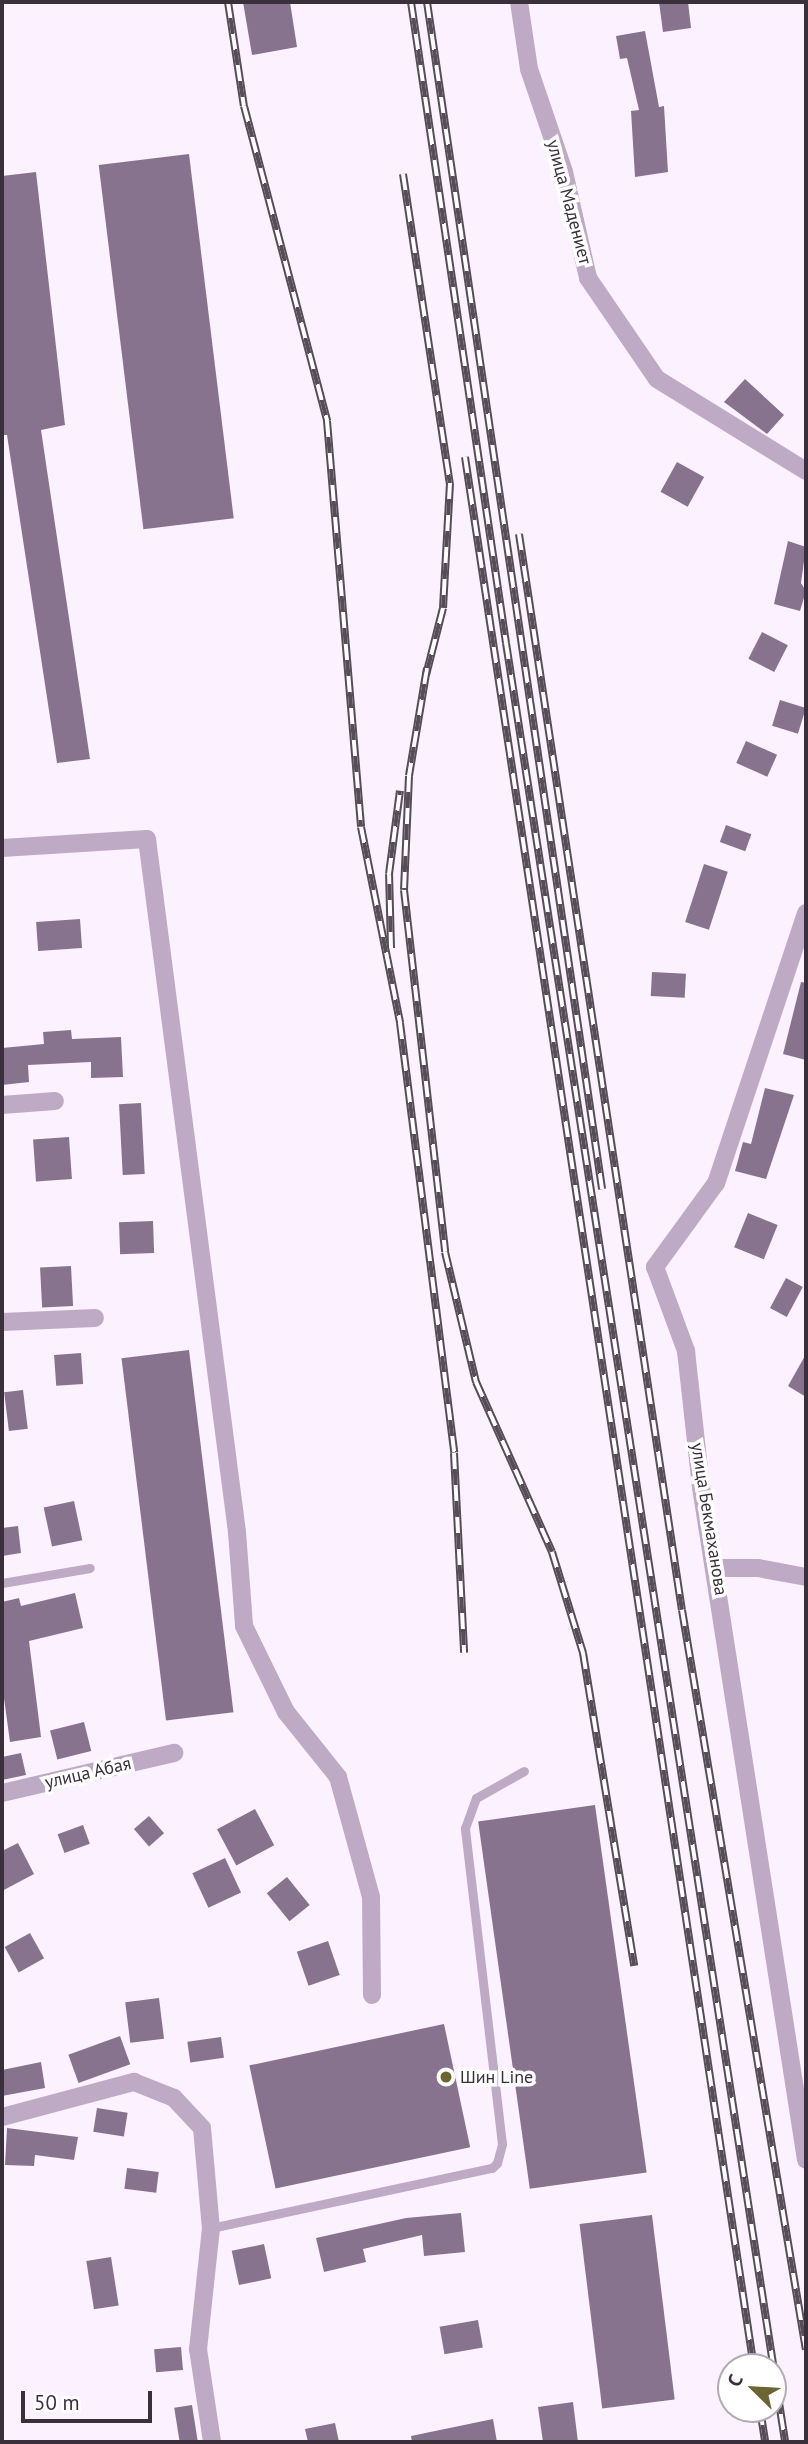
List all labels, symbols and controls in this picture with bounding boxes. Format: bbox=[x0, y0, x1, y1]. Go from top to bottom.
street label: улица Мадениет bbox=[542, 137, 596, 267]
street label: улица Бекмаханова bbox=[686, 1441, 732, 1597]
street label: улица Абая bbox=[43, 1753, 133, 1793]
place label: Шин Line bbox=[460, 2066, 533, 2088]
marker: Шин Line bbox=[438, 2069, 454, 2085]
north arrow bbox=[717, 2353, 787, 2423]
text: С bbox=[722, 2371, 748, 2390]
scale bar bbox=[24, 2378, 156, 2422]
text: 50 m bbox=[34, 2389, 80, 2416]

